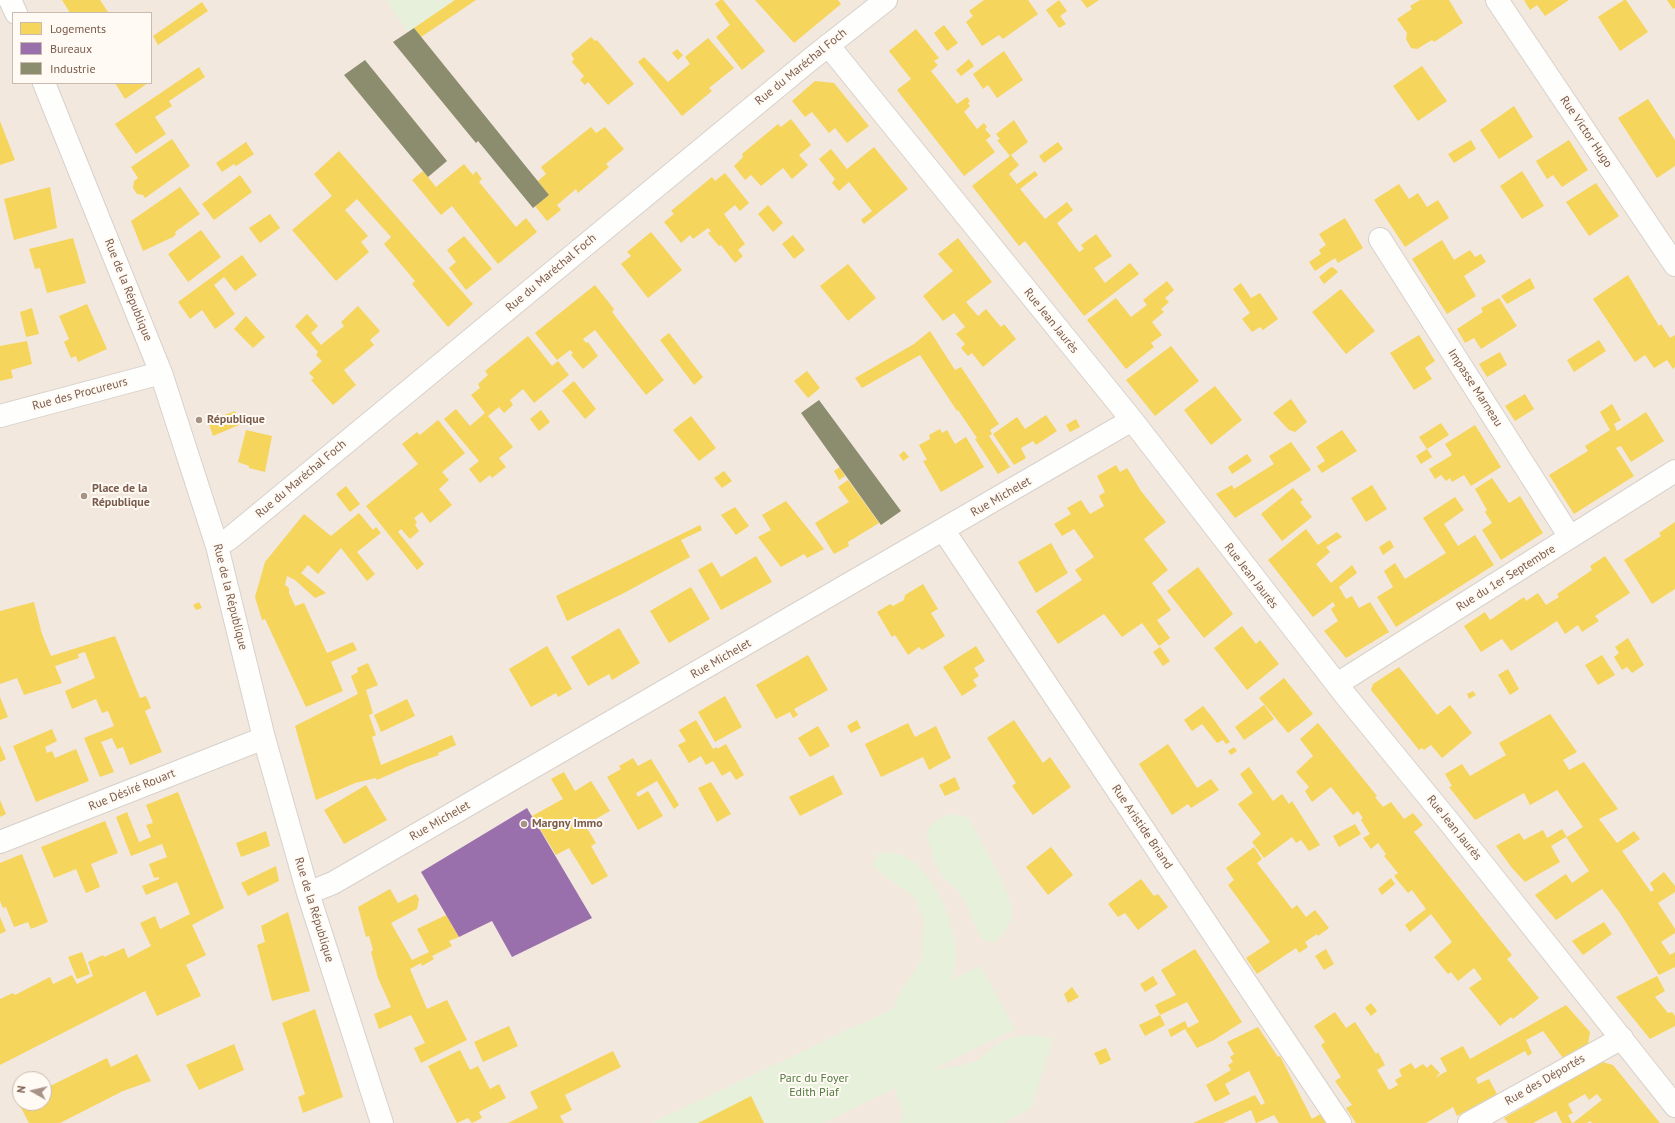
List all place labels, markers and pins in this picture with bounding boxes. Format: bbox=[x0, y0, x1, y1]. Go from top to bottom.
place label: République bbox=[207, 413, 265, 427]
marker: République bbox=[194, 415, 204, 425]
place label: Place de la République bbox=[92, 482, 150, 510]
marker: Place de la République bbox=[79, 491, 89, 501]
place label: Margny Immo bbox=[532, 817, 603, 831]
marker: Margny Immo bbox=[519, 819, 529, 829]

